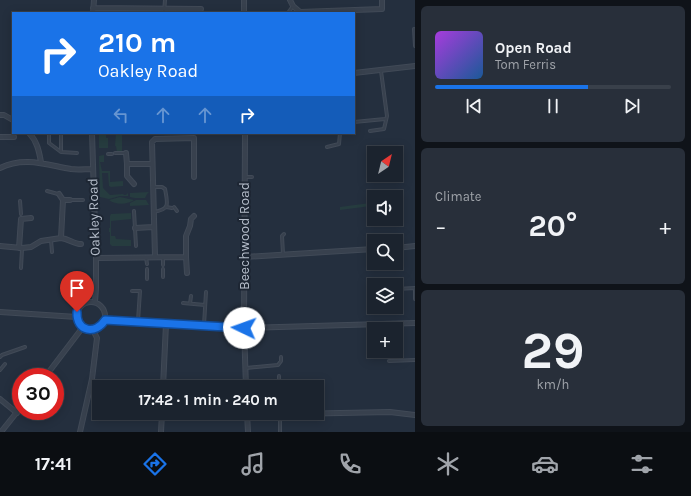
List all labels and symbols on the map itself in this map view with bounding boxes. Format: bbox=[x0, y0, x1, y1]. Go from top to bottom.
north arrow bbox=[367, 146, 403, 182]
street label: Oakley Road bbox=[84, 178, 104, 256]
street label: Beechwood Road bbox=[236, 182, 253, 290]
pin bbox=[60, 271, 94, 312]
position arrow bbox=[223, 307, 265, 349]
speed limit sign: 30 bbox=[12, 368, 64, 420]

